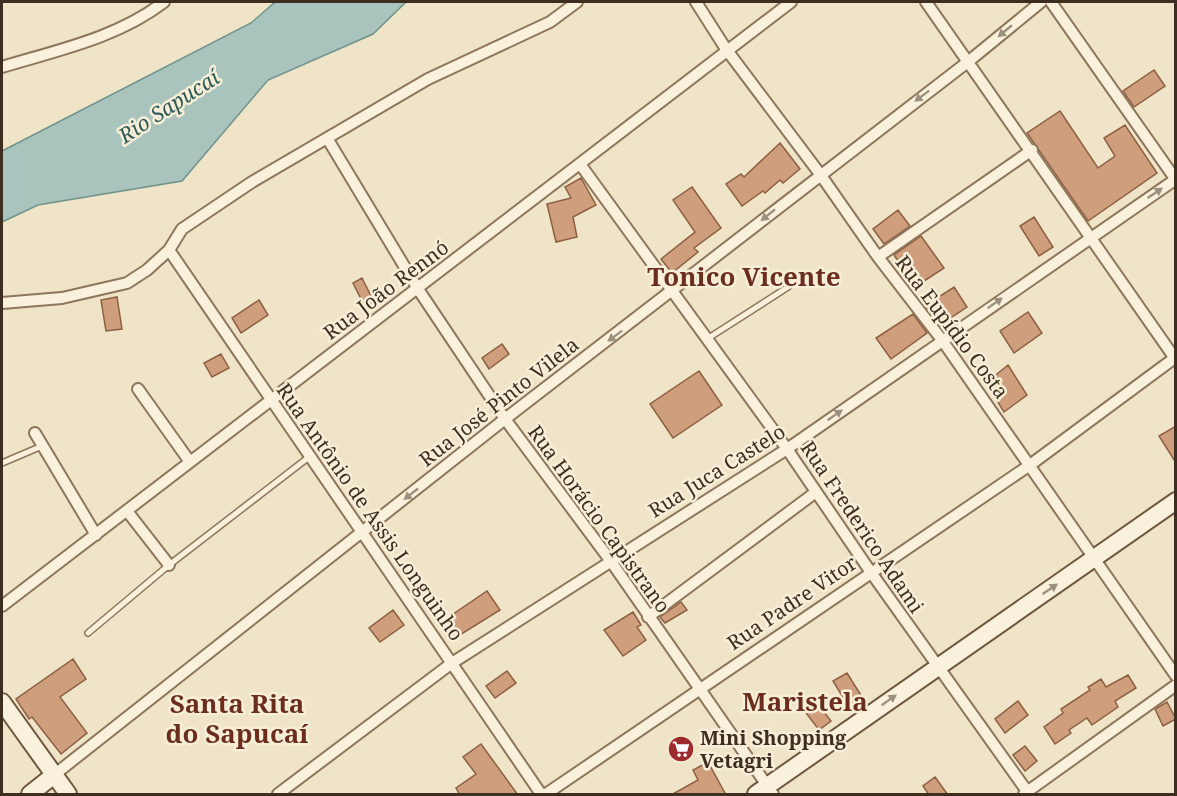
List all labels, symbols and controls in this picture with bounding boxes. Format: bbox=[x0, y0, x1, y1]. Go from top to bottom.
one-way arrow bbox=[997, 25, 1013, 38]
water label: Rio Sapucaí bbox=[112, 62, 226, 150]
one-way arrow bbox=[915, 90, 930, 102]
one-way arrow bbox=[1147, 187, 1163, 199]
one-way arrow bbox=[760, 209, 776, 222]
street label: Rua João Rennó bbox=[318, 234, 454, 346]
street label: Rua Eupídio Costa bbox=[890, 250, 1015, 404]
district label: Tonico Vicente bbox=[647, 258, 841, 294]
one-way arrow bbox=[986, 297, 1002, 309]
one-way arrow bbox=[607, 329, 622, 341]
street label: Rua José Pinto Vilela bbox=[413, 331, 584, 472]
street label: Rua Antônio de Assis Longuinho bbox=[271, 378, 470, 646]
one-way arrow bbox=[827, 409, 843, 421]
street label: Rua Juca Castelo bbox=[643, 418, 790, 523]
street label: Rua Horácio Capistrano bbox=[522, 419, 677, 618]
street label: Rua Frederico Adami bbox=[795, 435, 930, 619]
one-way arrow bbox=[403, 487, 418, 499]
street label: Rua Padre Vitor bbox=[722, 549, 862, 656]
one-way arrow bbox=[1042, 584, 1058, 595]
district label: Maristela bbox=[742, 683, 868, 719]
district label: Santa Rita do Sapucaí bbox=[166, 685, 309, 751]
one-way arrow bbox=[881, 694, 897, 706]
place label: Mini Shopping Vetagri bbox=[700, 724, 847, 774]
supermarket icon: Mini Shopping Vetagri bbox=[666, 734, 696, 764]

